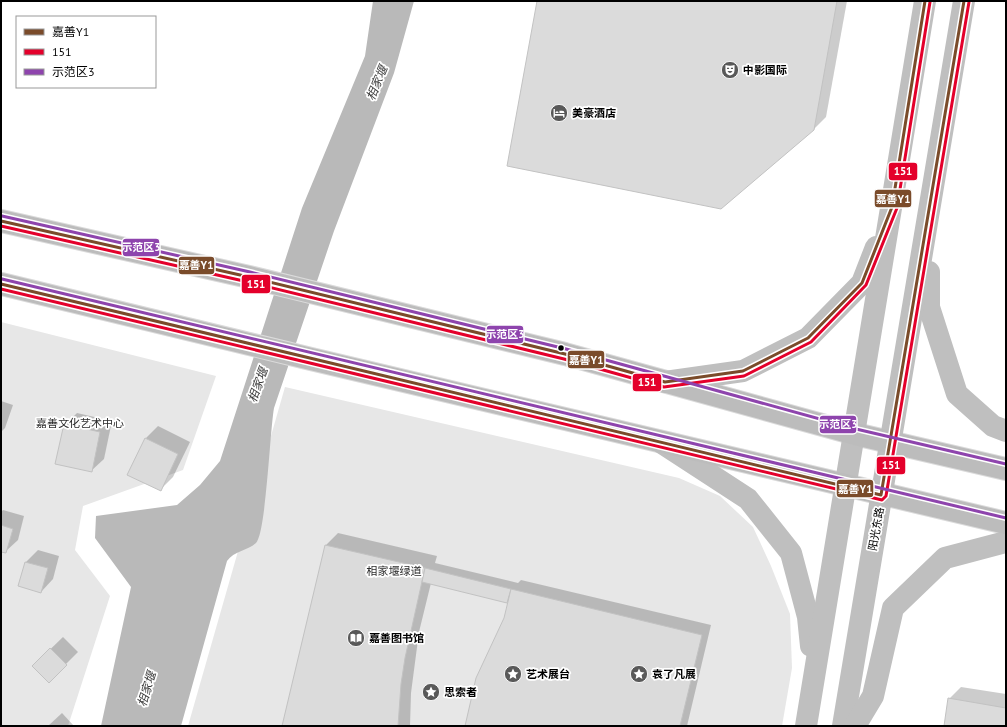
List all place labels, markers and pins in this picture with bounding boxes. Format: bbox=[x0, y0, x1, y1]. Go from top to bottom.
theatre icon: 中影国际 bbox=[720, 60, 740, 80]
place label: 中影国际 bbox=[743, 63, 787, 77]
hotel icon: 美豪酒店 bbox=[549, 103, 569, 123]
place label: 美豪酒店 bbox=[572, 106, 616, 120]
unlabelled marker bbox=[556, 343, 566, 353]
library icon: 嘉善图书馆 bbox=[346, 628, 366, 648]
place label: 嘉善图书馆 bbox=[369, 631, 424, 645]
place icon: 艺术展台 bbox=[503, 664, 523, 684]
place icon: 袁了凡展 bbox=[629, 664, 649, 684]
place label: 艺术展台 bbox=[526, 667, 570, 681]
place label: 袁了凡展 bbox=[652, 667, 696, 681]
place icon: 思索者 bbox=[421, 682, 441, 702]
place label: 思索者 bbox=[444, 685, 477, 699]

